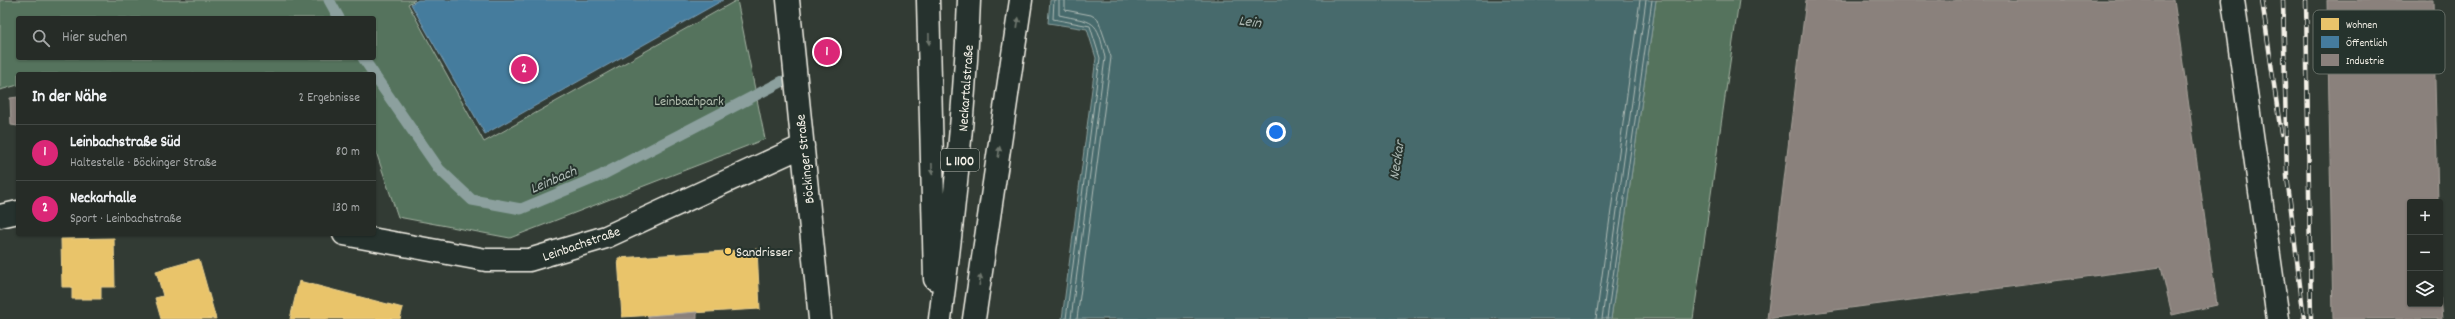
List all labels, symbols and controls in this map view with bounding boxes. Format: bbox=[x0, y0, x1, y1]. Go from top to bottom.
legend bbox=[2313, 10, 2445, 74]
water label: Lein bbox=[1237, 11, 1263, 35]
search box bbox=[16, 16, 376, 60]
one-way arrow bbox=[1015, 17, 1021, 29]
text: Wohnen bbox=[2346, 18, 2377, 34]
icon: search bbox=[30, 27, 52, 49]
text: Hier suchen bbox=[62, 27, 127, 49]
one-way arrow bbox=[926, 33, 932, 46]
text: Öffentlich bbox=[2346, 36, 2388, 52]
pin: 1 bbox=[814, 37, 840, 67]
street label: Neckartalstraße bbox=[954, 44, 980, 132]
pin: 2 bbox=[511, 54, 537, 84]
text: Industrie bbox=[2346, 54, 2384, 70]
text: In der Nähe bbox=[32, 86, 107, 110]
text: 2 Ergebnisse bbox=[299, 89, 360, 108]
park label: Leinbachpark bbox=[654, 92, 724, 112]
street label: Böckinger Straße bbox=[791, 113, 821, 205]
your location bbox=[1266, 122, 1286, 142]
text: Leinbachstraße Süd bbox=[70, 132, 181, 154]
water label: Neckar bbox=[1384, 138, 1412, 181]
text: 1 bbox=[44, 143, 46, 162]
text: 80 m bbox=[336, 143, 360, 162]
one-way arrow bbox=[996, 146, 1002, 158]
road number: L 1100 bbox=[941, 149, 979, 171]
text: Haltestelle · Böckinger Straße bbox=[70, 154, 217, 173]
water label: Leinbach bbox=[527, 161, 582, 201]
one-way arrow bbox=[929, 163, 935, 176]
text: Neckarhalle bbox=[70, 188, 136, 210]
text: 2 bbox=[42, 199, 48, 218]
text: 130 m bbox=[332, 199, 360, 218]
map controls bbox=[2407, 199, 2443, 307]
button: + bbox=[2407, 199, 2443, 235]
text: Sport · Leinbachstraße bbox=[70, 210, 181, 229]
street label: Leinbachstraße bbox=[540, 222, 623, 268]
button: − bbox=[2407, 235, 2443, 271]
place label: Sandrisser bbox=[736, 243, 793, 263]
marker: Sandrisser bbox=[723, 246, 733, 256]
button: layers bbox=[2407, 271, 2443, 307]
one-way arrow bbox=[977, 274, 983, 287]

